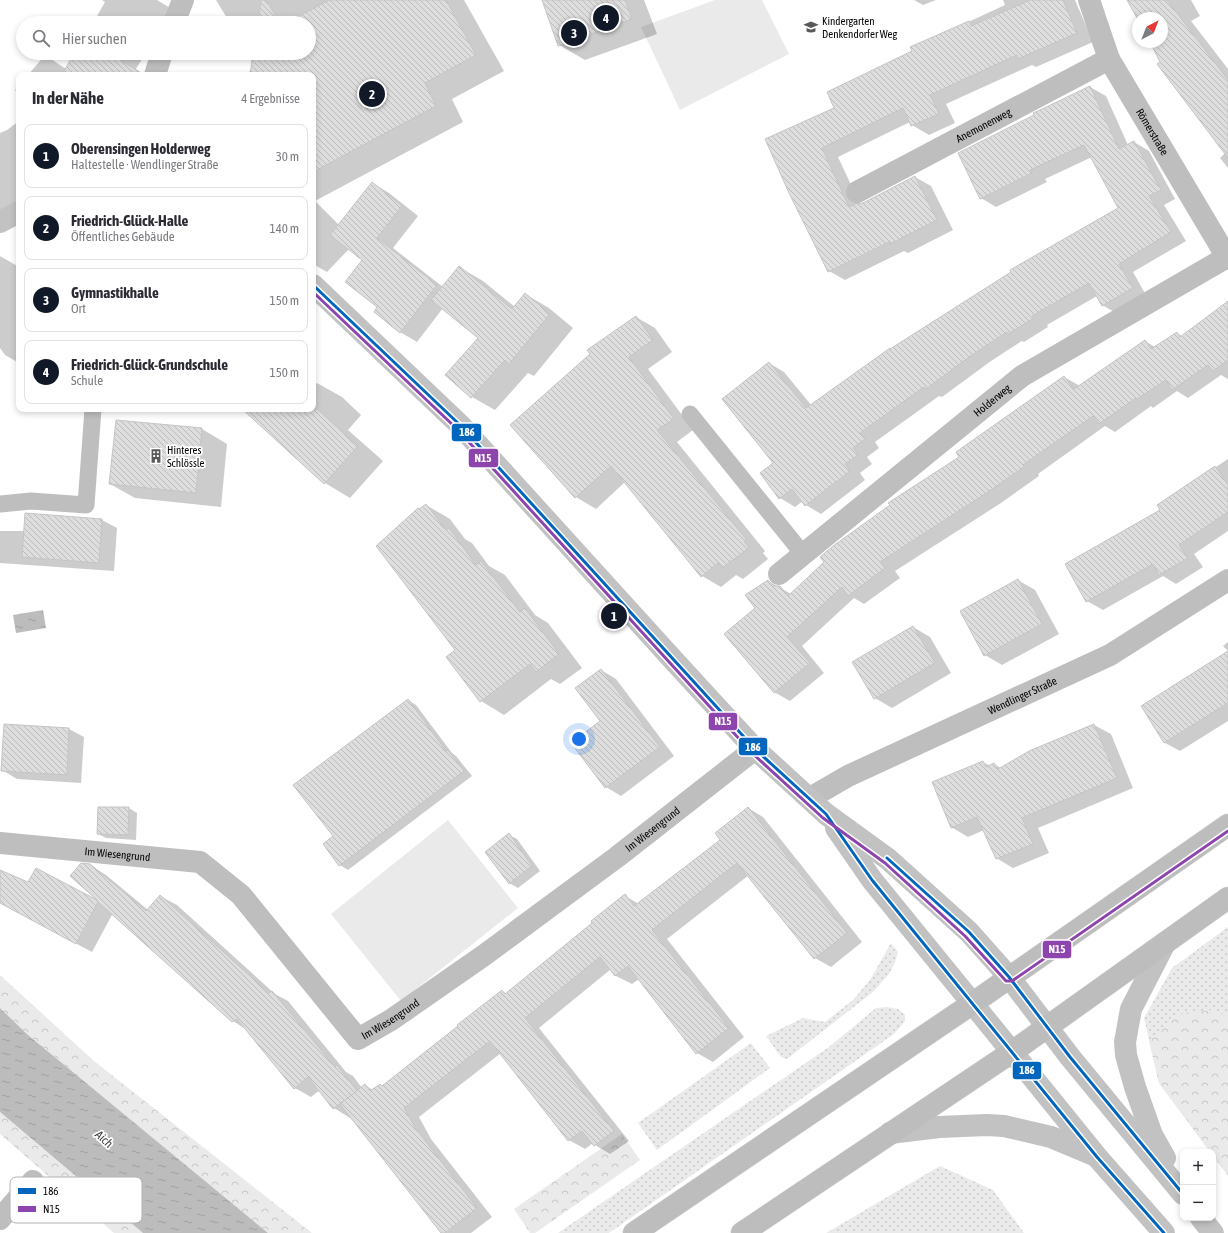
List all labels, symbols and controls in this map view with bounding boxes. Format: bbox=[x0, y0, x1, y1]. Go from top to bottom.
pin: 4 bbox=[593, 3, 619, 33]
north arrow bbox=[1132, 12, 1168, 48]
place label: Kindergarten Denkendorfer Weg bbox=[822, 15, 897, 40]
search box bbox=[16, 16, 316, 60]
pin: 3 bbox=[561, 18, 587, 48]
school or university icon: Kindergarten Denkendorfer Weg bbox=[803, 19, 819, 35]
icon: search bbox=[30, 27, 52, 49]
text: Hier suchen bbox=[62, 30, 127, 47]
pin: 2 bbox=[359, 79, 385, 109]
text: In der Nähe bbox=[32, 88, 104, 108]
text: 4 Ergebnisse bbox=[241, 91, 300, 106]
street label: Anemonenweg bbox=[954, 106, 1013, 145]
street label: Römerstraße bbox=[1134, 106, 1171, 157]
text: Oberensingen Holderweg bbox=[71, 140, 211, 157]
text: 1 bbox=[43, 149, 49, 164]
text: 30 m bbox=[276, 149, 299, 164]
text: Haltestelle · Wendlinger Straße bbox=[71, 157, 219, 172]
text: Friedrich-Glück-Halle bbox=[71, 212, 188, 229]
text: 2 bbox=[43, 221, 49, 236]
text: 140 m bbox=[270, 221, 299, 236]
text: Öffentliches Gebäude bbox=[71, 229, 175, 244]
text: Gymnastikhalle bbox=[71, 284, 159, 301]
text: 3 bbox=[43, 293, 49, 308]
text: 150 m bbox=[270, 293, 299, 308]
text: Ort bbox=[71, 301, 86, 316]
text: Friedrich-Glück-Grundschule bbox=[71, 356, 228, 373]
text: 4 bbox=[43, 365, 49, 380]
text: 150 m bbox=[270, 365, 299, 380]
text: Schule bbox=[71, 373, 103, 388]
street label: Holderweg bbox=[971, 382, 1013, 419]
line badge: 186 bbox=[451, 423, 482, 442]
text: 186 bbox=[459, 426, 475, 438]
place label: Hinteres Schlössle bbox=[167, 444, 205, 469]
building icon: Hinteres Schlössle bbox=[148, 448, 164, 464]
line badge: N15 bbox=[468, 448, 499, 468]
text: N15 bbox=[475, 452, 491, 464]
pin: 1 bbox=[601, 601, 627, 631]
street label: Wendlinger Straße bbox=[986, 674, 1059, 717]
line badge: N15 bbox=[708, 712, 738, 731]
text: N15 bbox=[715, 715, 731, 727]
your location bbox=[569, 729, 589, 749]
line badge: 186 bbox=[738, 737, 768, 756]
text: 186 bbox=[745, 741, 761, 753]
street label: Im Wiesengrund bbox=[623, 804, 682, 854]
street label: Im Wiesengrund bbox=[84, 845, 151, 863]
line badge: N15 bbox=[1042, 940, 1072, 959]
text: N15 bbox=[1049, 943, 1065, 955]
street label: Im Wiesengrund bbox=[359, 996, 421, 1042]
line badge: 186 bbox=[1012, 1061, 1042, 1080]
text: 186 bbox=[1019, 1064, 1035, 1076]
water label: Aich bbox=[92, 1127, 116, 1151]
map controls bbox=[1180, 1149, 1216, 1221]
button: + bbox=[1180, 1149, 1216, 1185]
legend bbox=[10, 1177, 142, 1223]
text: 186 bbox=[43, 1185, 59, 1197]
button: − bbox=[1180, 1185, 1216, 1221]
text: N15 bbox=[43, 1203, 60, 1215]

